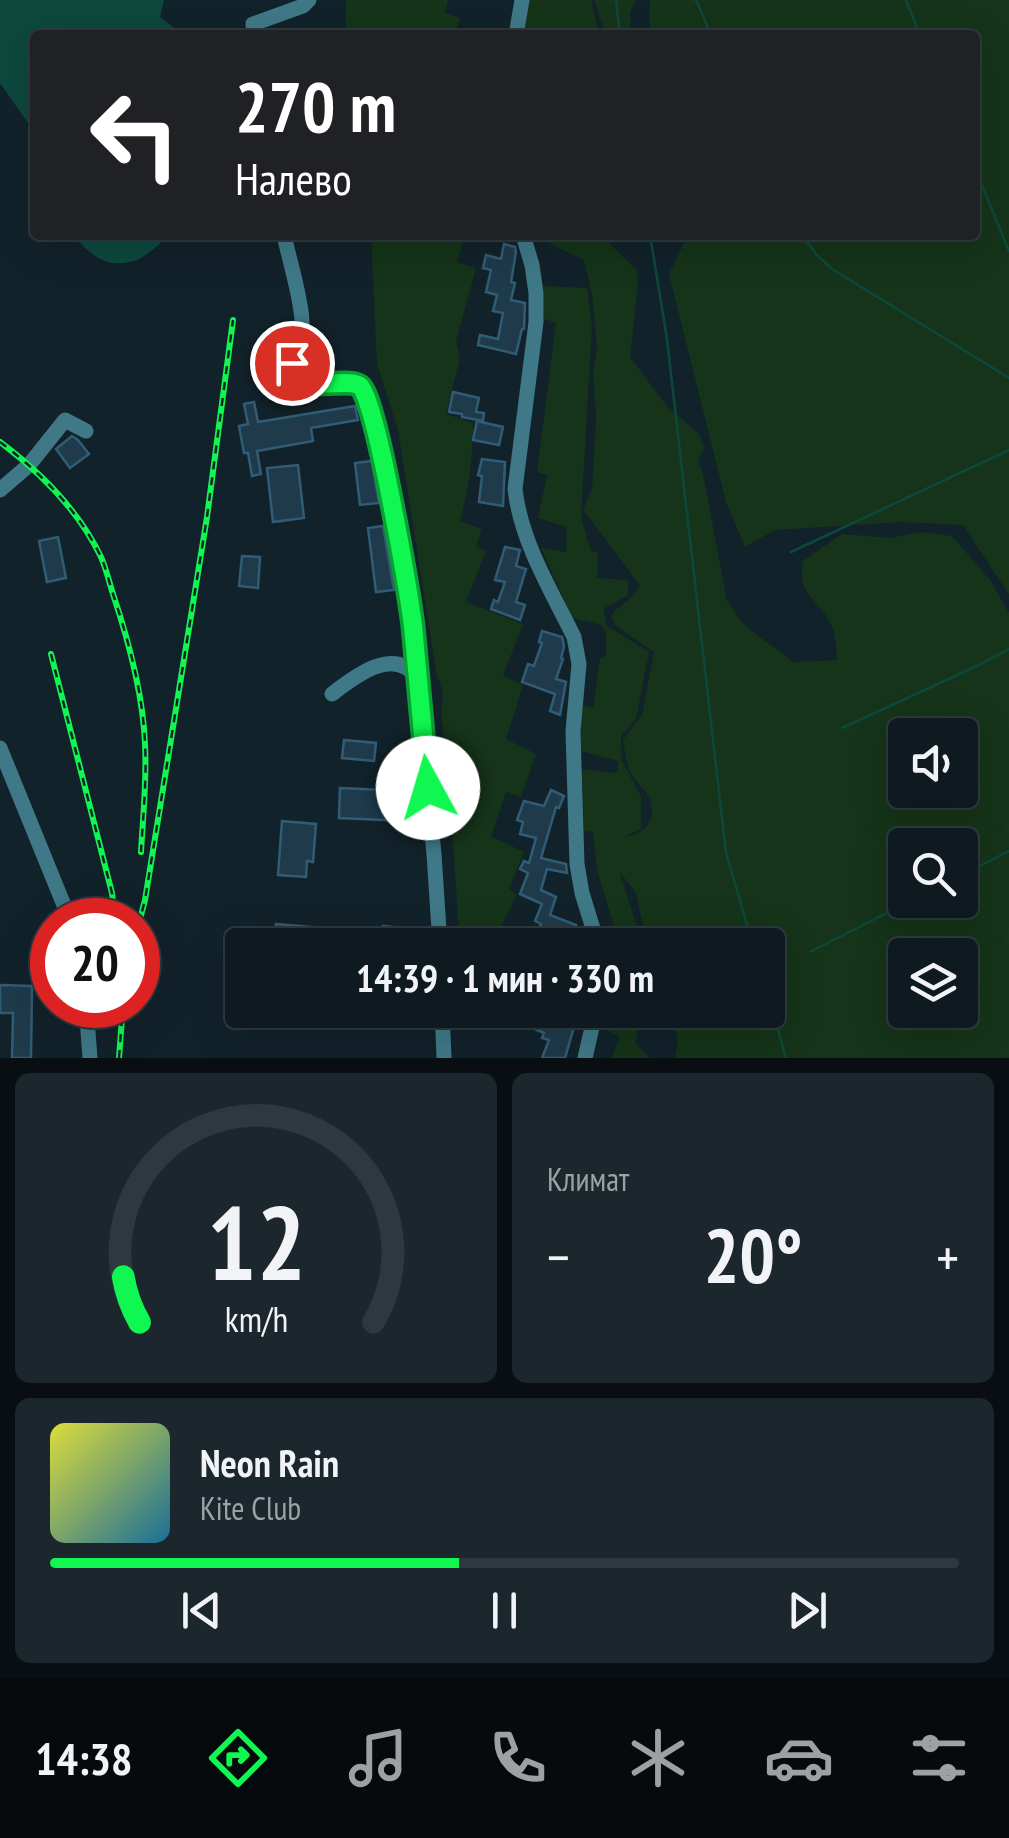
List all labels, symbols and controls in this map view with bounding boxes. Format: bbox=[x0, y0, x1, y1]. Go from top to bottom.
text: 270 m bbox=[235, 61, 396, 151]
icon: left bbox=[70, 70, 200, 200]
text: Налево bbox=[235, 149, 352, 207]
pin bbox=[250, 321, 335, 406]
icon: arrive bbox=[265, 336, 320, 391]
map controls bbox=[888, 718, 978, 1028]
button: sound bbox=[888, 718, 978, 808]
position arrow bbox=[376, 736, 480, 840]
button: search bbox=[888, 828, 978, 918]
speed limit sign: 20 bbox=[30, 898, 160, 1028]
button: layers bbox=[888, 938, 978, 1028]
text: 14:39 · 1 мин · 330 m bbox=[356, 953, 654, 1002]
text: Климат bbox=[547, 1158, 629, 1200]
text: 12 bbox=[206, 1174, 306, 1309]
text: 20° bbox=[703, 1207, 803, 1304]
text: − bbox=[547, 1221, 570, 1292]
text: + bbox=[936, 1221, 959, 1292]
text: km/h bbox=[224, 1296, 288, 1342]
text: Neon Rain bbox=[200, 1438, 339, 1487]
text: Kite Club bbox=[200, 1487, 301, 1529]
icon: previous bbox=[174, 1583, 229, 1638]
icon: pause bbox=[477, 1583, 532, 1638]
icon: next bbox=[780, 1583, 835, 1638]
icon: directions bbox=[203, 1723, 273, 1793]
icon: music bbox=[343, 1723, 413, 1793]
icon: phone bbox=[483, 1723, 553, 1793]
icon: climate bbox=[623, 1723, 693, 1793]
icon: car bbox=[764, 1723, 834, 1793]
icon: filters bbox=[904, 1723, 974, 1793]
text: 14:38 bbox=[35, 1729, 132, 1787]

